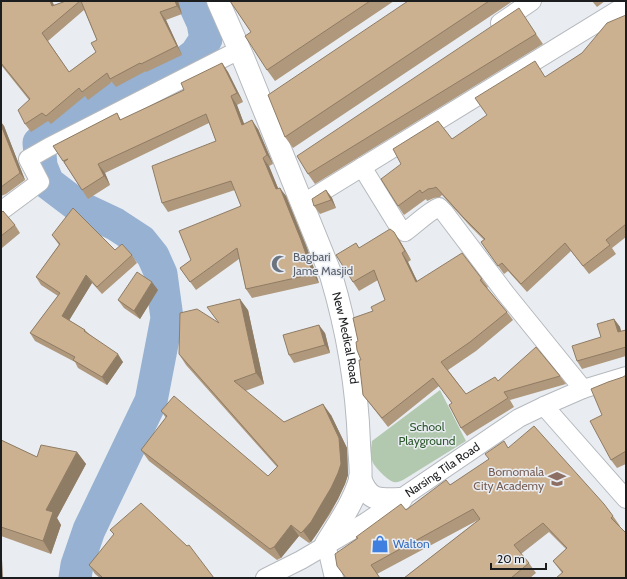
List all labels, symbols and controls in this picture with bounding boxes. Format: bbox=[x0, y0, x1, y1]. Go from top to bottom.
place label: Bagbari Jame Masjid bbox=[292, 249, 353, 278]
mosque icon: Bagbari Jame Masjid bbox=[270, 254, 290, 274]
street label: New Medical Road bbox=[329, 290, 362, 385]
park label: School Playground bbox=[398, 419, 456, 448]
street label: Narsing Tila Road bbox=[402, 439, 482, 500]
place label: Bornomala City Academy bbox=[473, 464, 544, 493]
school or university icon: Bornomala City Academy bbox=[547, 469, 567, 489]
shop icon: Walton bbox=[370, 534, 390, 554]
place label: Walton bbox=[393, 536, 430, 551]
scale bar bbox=[491, 545, 546, 571]
text: 20 m bbox=[497, 551, 525, 566]

